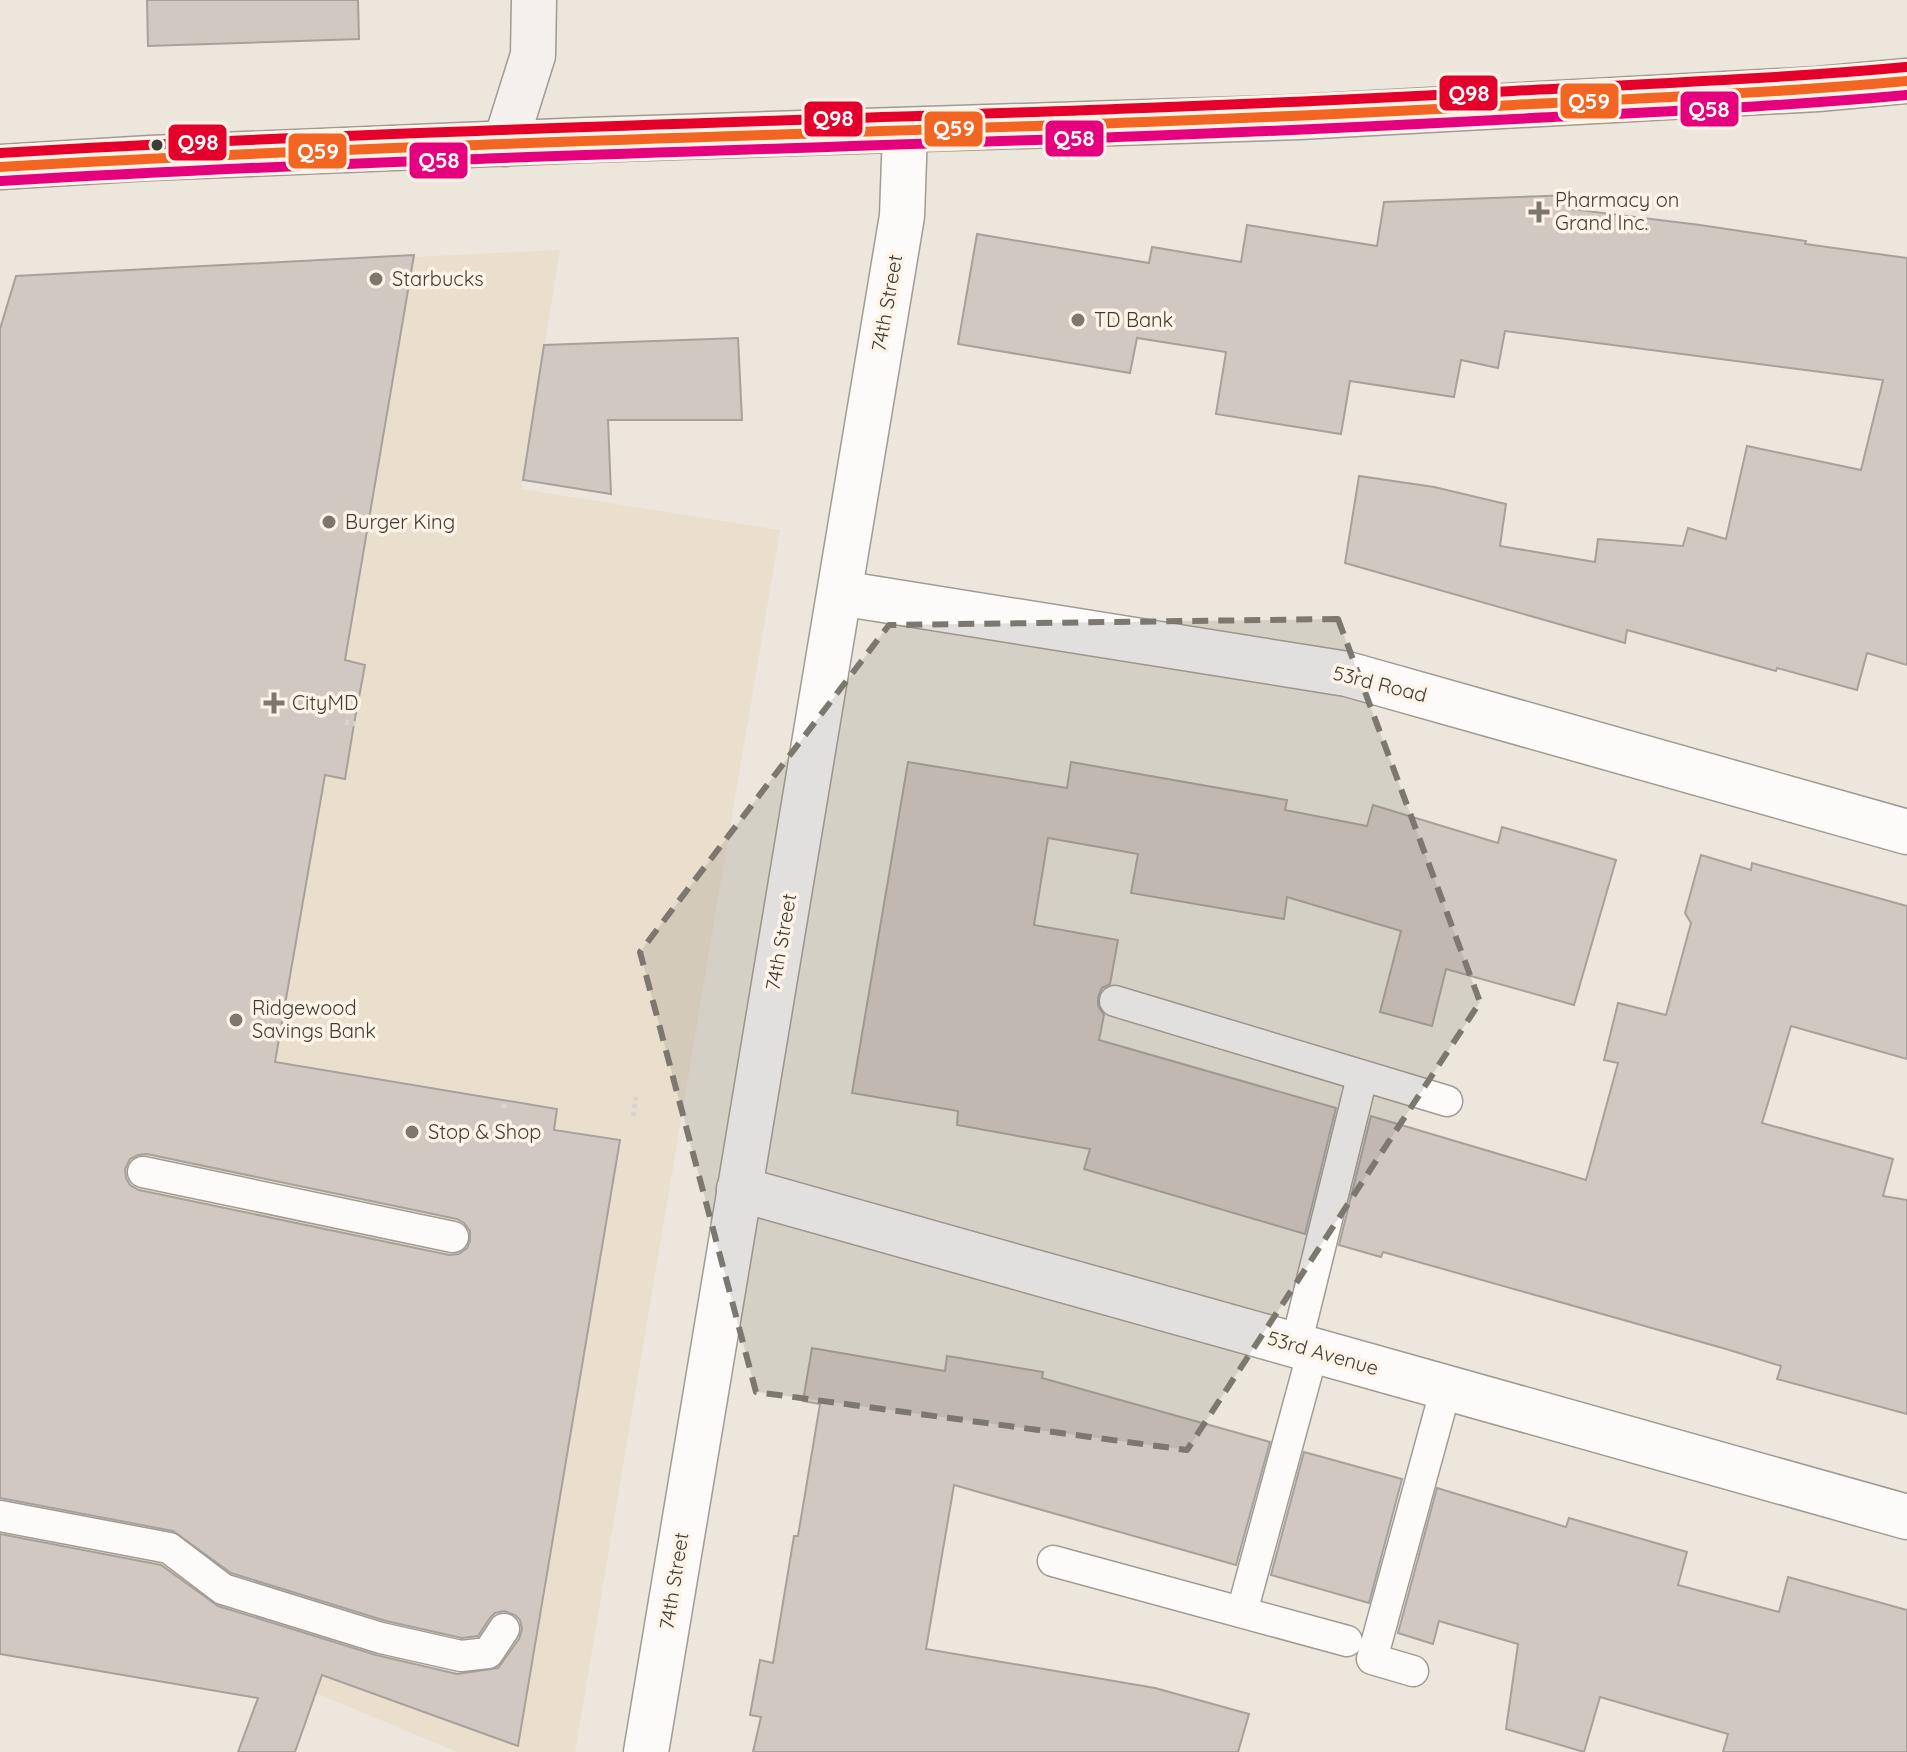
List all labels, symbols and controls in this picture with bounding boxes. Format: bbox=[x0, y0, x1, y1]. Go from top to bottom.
line badge: Q98 bbox=[1438, 74, 1499, 112]
text: Q98 bbox=[1448, 79, 1490, 107]
line badge: Q59 bbox=[1559, 82, 1620, 120]
text: Q59 bbox=[1568, 87, 1610, 115]
line badge: Q58 bbox=[1679, 90, 1740, 128]
text: Q58 bbox=[1688, 95, 1730, 123]
line badge: Q98 bbox=[803, 100, 864, 138]
text: Q98 bbox=[812, 104, 854, 132]
line badge: Q59 bbox=[923, 110, 984, 148]
text: Q59 bbox=[933, 114, 975, 142]
line badge: Q58 bbox=[1044, 119, 1105, 158]
line badge: Q98 bbox=[167, 123, 228, 162]
text: Q58 bbox=[1053, 124, 1095, 152]
text: Q98 bbox=[177, 128, 219, 156]
line badge: Q59 bbox=[287, 132, 348, 170]
unlabelled marker bbox=[149, 137, 165, 153]
text: Q59 bbox=[297, 137, 339, 165]
line badge: Q58 bbox=[408, 141, 469, 180]
text: Q58 bbox=[418, 146, 460, 174]
place label: Pharmacy on Grand Inc. bbox=[1555, 187, 1679, 235]
marker: Pharmacy on Grand Inc. bbox=[1530, 203, 1548, 221]
street label: 74th Street bbox=[866, 252, 907, 353]
place label: Starbucks bbox=[392, 266, 484, 291]
marker: Starbucks bbox=[367, 270, 385, 288]
place label: TD Bank bbox=[1094, 307, 1173, 332]
marker: TD Bank bbox=[1069, 311, 1087, 329]
place label: Burger King bbox=[345, 509, 455, 534]
marker: Burger King bbox=[320, 513, 338, 531]
street label: 53rd Road bbox=[1331, 660, 1430, 707]
place label: CityMD bbox=[292, 690, 358, 715]
marker: CityMD bbox=[263, 692, 285, 714]
street label: 74th Street bbox=[760, 891, 801, 992]
place label: Ridgewood Savings Bank bbox=[252, 995, 376, 1043]
marker: Ridgewood Savings Bank bbox=[227, 1011, 245, 1029]
place label: Stop & Shop bbox=[428, 1119, 541, 1144]
marker: Stop & Shop bbox=[403, 1123, 421, 1141]
street label: 53rd Avenue bbox=[1265, 1325, 1382, 1380]
street label: 74th Street bbox=[653, 1530, 694, 1631]

